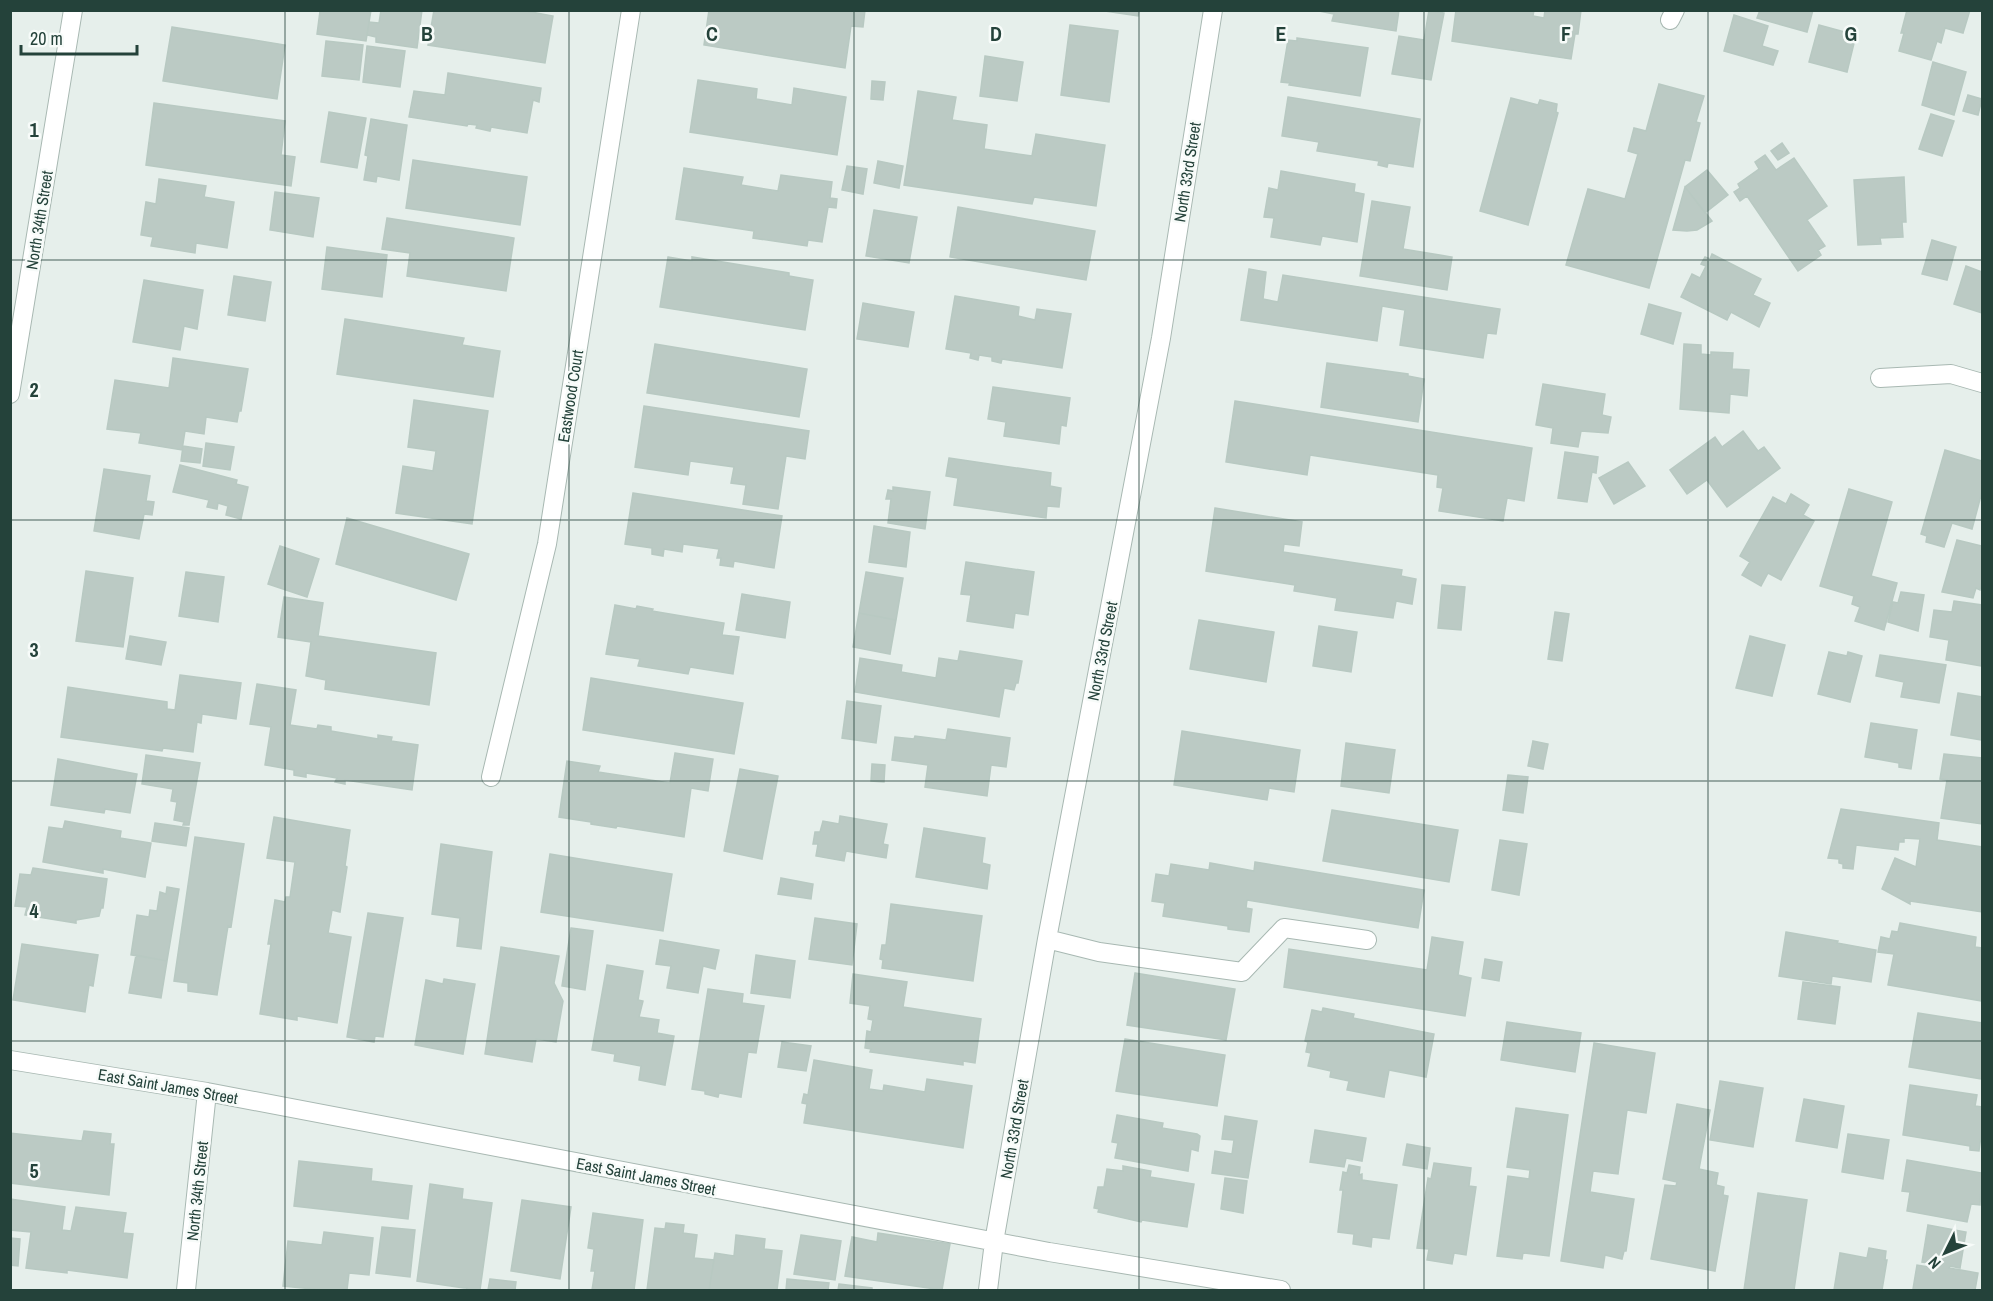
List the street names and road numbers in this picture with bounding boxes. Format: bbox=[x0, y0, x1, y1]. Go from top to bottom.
street label: North 33rd Street bbox=[1168, 120, 1206, 223]
street label: North 34th Street bbox=[20, 169, 58, 271]
street label: Eastwood Court bbox=[552, 348, 588, 444]
street label: North 33rd Street bbox=[1082, 599, 1122, 702]
street label: East Saint James Street bbox=[96, 1063, 240, 1109]
street label: North 33rd Street bbox=[994, 1077, 1034, 1180]
street label: North 34th Street bbox=[181, 1140, 213, 1242]
street label: East Saint James Street bbox=[574, 1152, 718, 1200]

